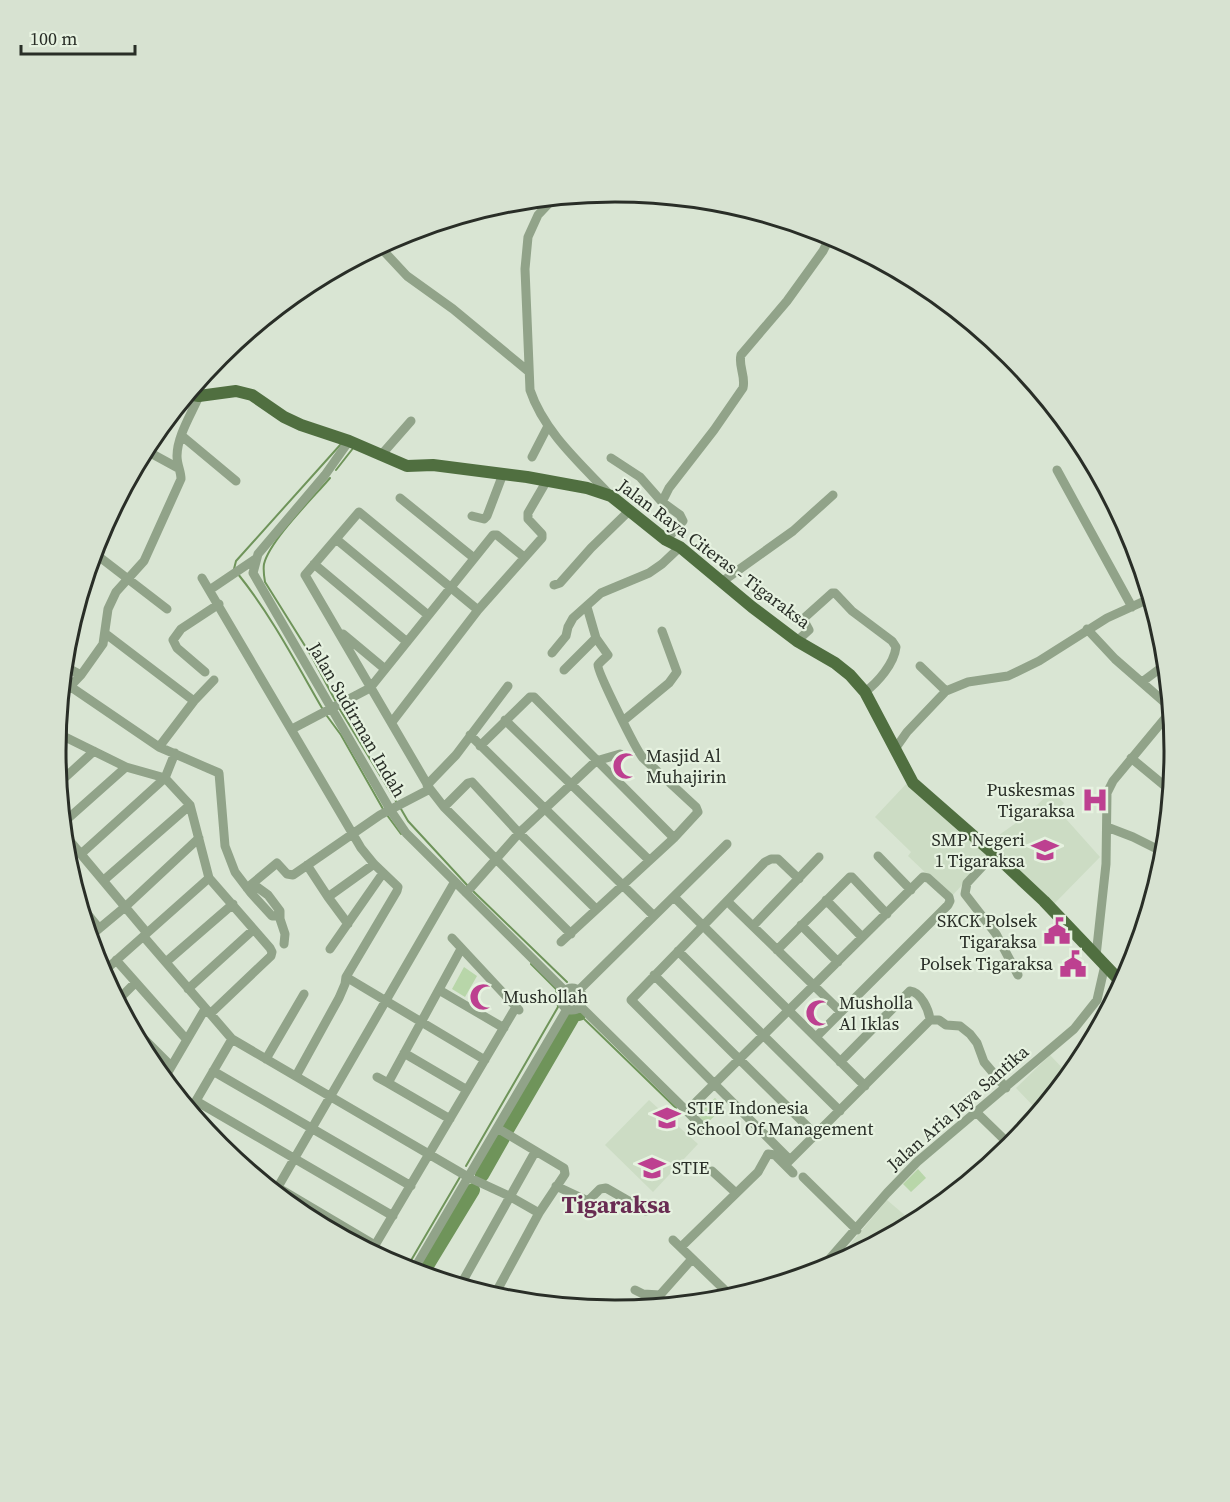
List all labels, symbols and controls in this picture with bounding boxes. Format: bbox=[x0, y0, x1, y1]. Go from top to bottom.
scale bar bbox=[21, 18, 135, 56]
text: 100 m bbox=[30, 26, 77, 51]
street label: Jalan Raya Citeras - Tigaraksa bbox=[612, 472, 816, 635]
street label: Jalan Sudirman Indah bbox=[302, 637, 412, 802]
place label: Masjid Al Muhajirin bbox=[646, 743, 727, 789]
mosque icon: Masjid Al Muhajirin bbox=[611, 751, 641, 781]
place label: Puskesmas Tigaraksa bbox=[987, 777, 1076, 823]
hospital icon: Puskesmas Tigaraksa bbox=[1080, 785, 1110, 815]
place label: SMP Negeri 1 Tigaraksa bbox=[931, 827, 1026, 873]
school or university icon: SMP Negeri 1 Tigaraksa bbox=[1030, 835, 1060, 865]
place label: SKCK Polsek Tigaraksa bbox=[937, 908, 1038, 954]
public building icon: SKCK Polsek Tigaraksa bbox=[1042, 916, 1072, 946]
public building icon: Polsek Tigaraksa bbox=[1058, 949, 1088, 979]
place label: Polsek Tigaraksa bbox=[920, 951, 1054, 976]
mosque icon: Mushollah bbox=[468, 982, 498, 1012]
place label: Mushollah bbox=[503, 984, 588, 1009]
place label: Musholla Al Iklas bbox=[839, 990, 914, 1036]
mosque icon: Musholla Al Iklas bbox=[804, 998, 834, 1028]
street label: Jalan Aria Jaya Santika bbox=[881, 1039, 1034, 1177]
place label: STIE Indonesia School Of Management bbox=[687, 1095, 873, 1141]
school or university icon: STIE Indonesia School Of Management bbox=[652, 1103, 682, 1133]
school or university icon: STIE bbox=[637, 1153, 667, 1183]
place label: STIE bbox=[672, 1155, 710, 1180]
district label: Tigaraksa bbox=[562, 1188, 671, 1221]

